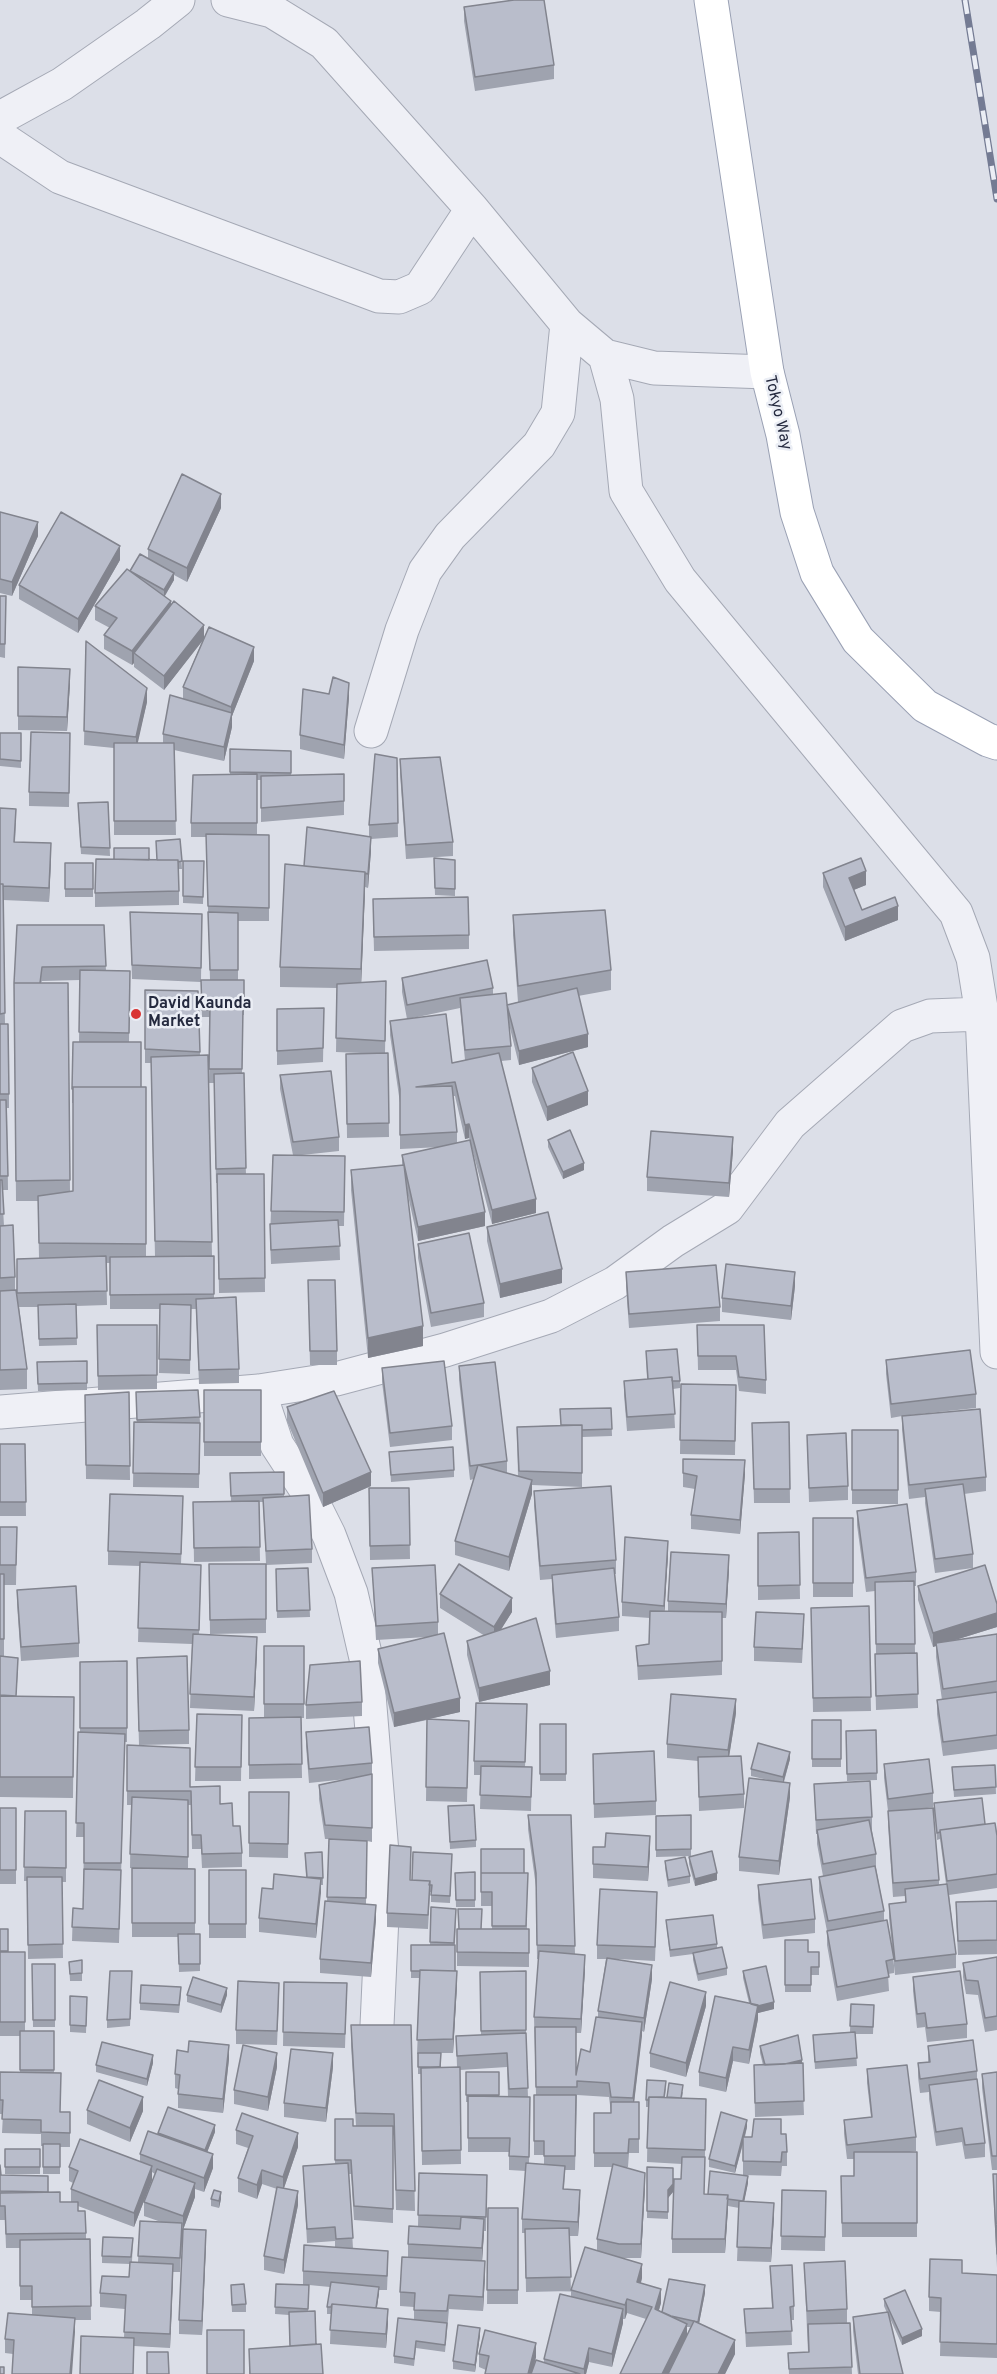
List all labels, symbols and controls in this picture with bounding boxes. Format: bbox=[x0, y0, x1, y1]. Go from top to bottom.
street label: Tokyo Way bbox=[759, 374, 795, 452]
place label: David Kaunda Market bbox=[148, 995, 252, 1033]
marker: David Kaunda Market bbox=[129, 1007, 143, 1021]

